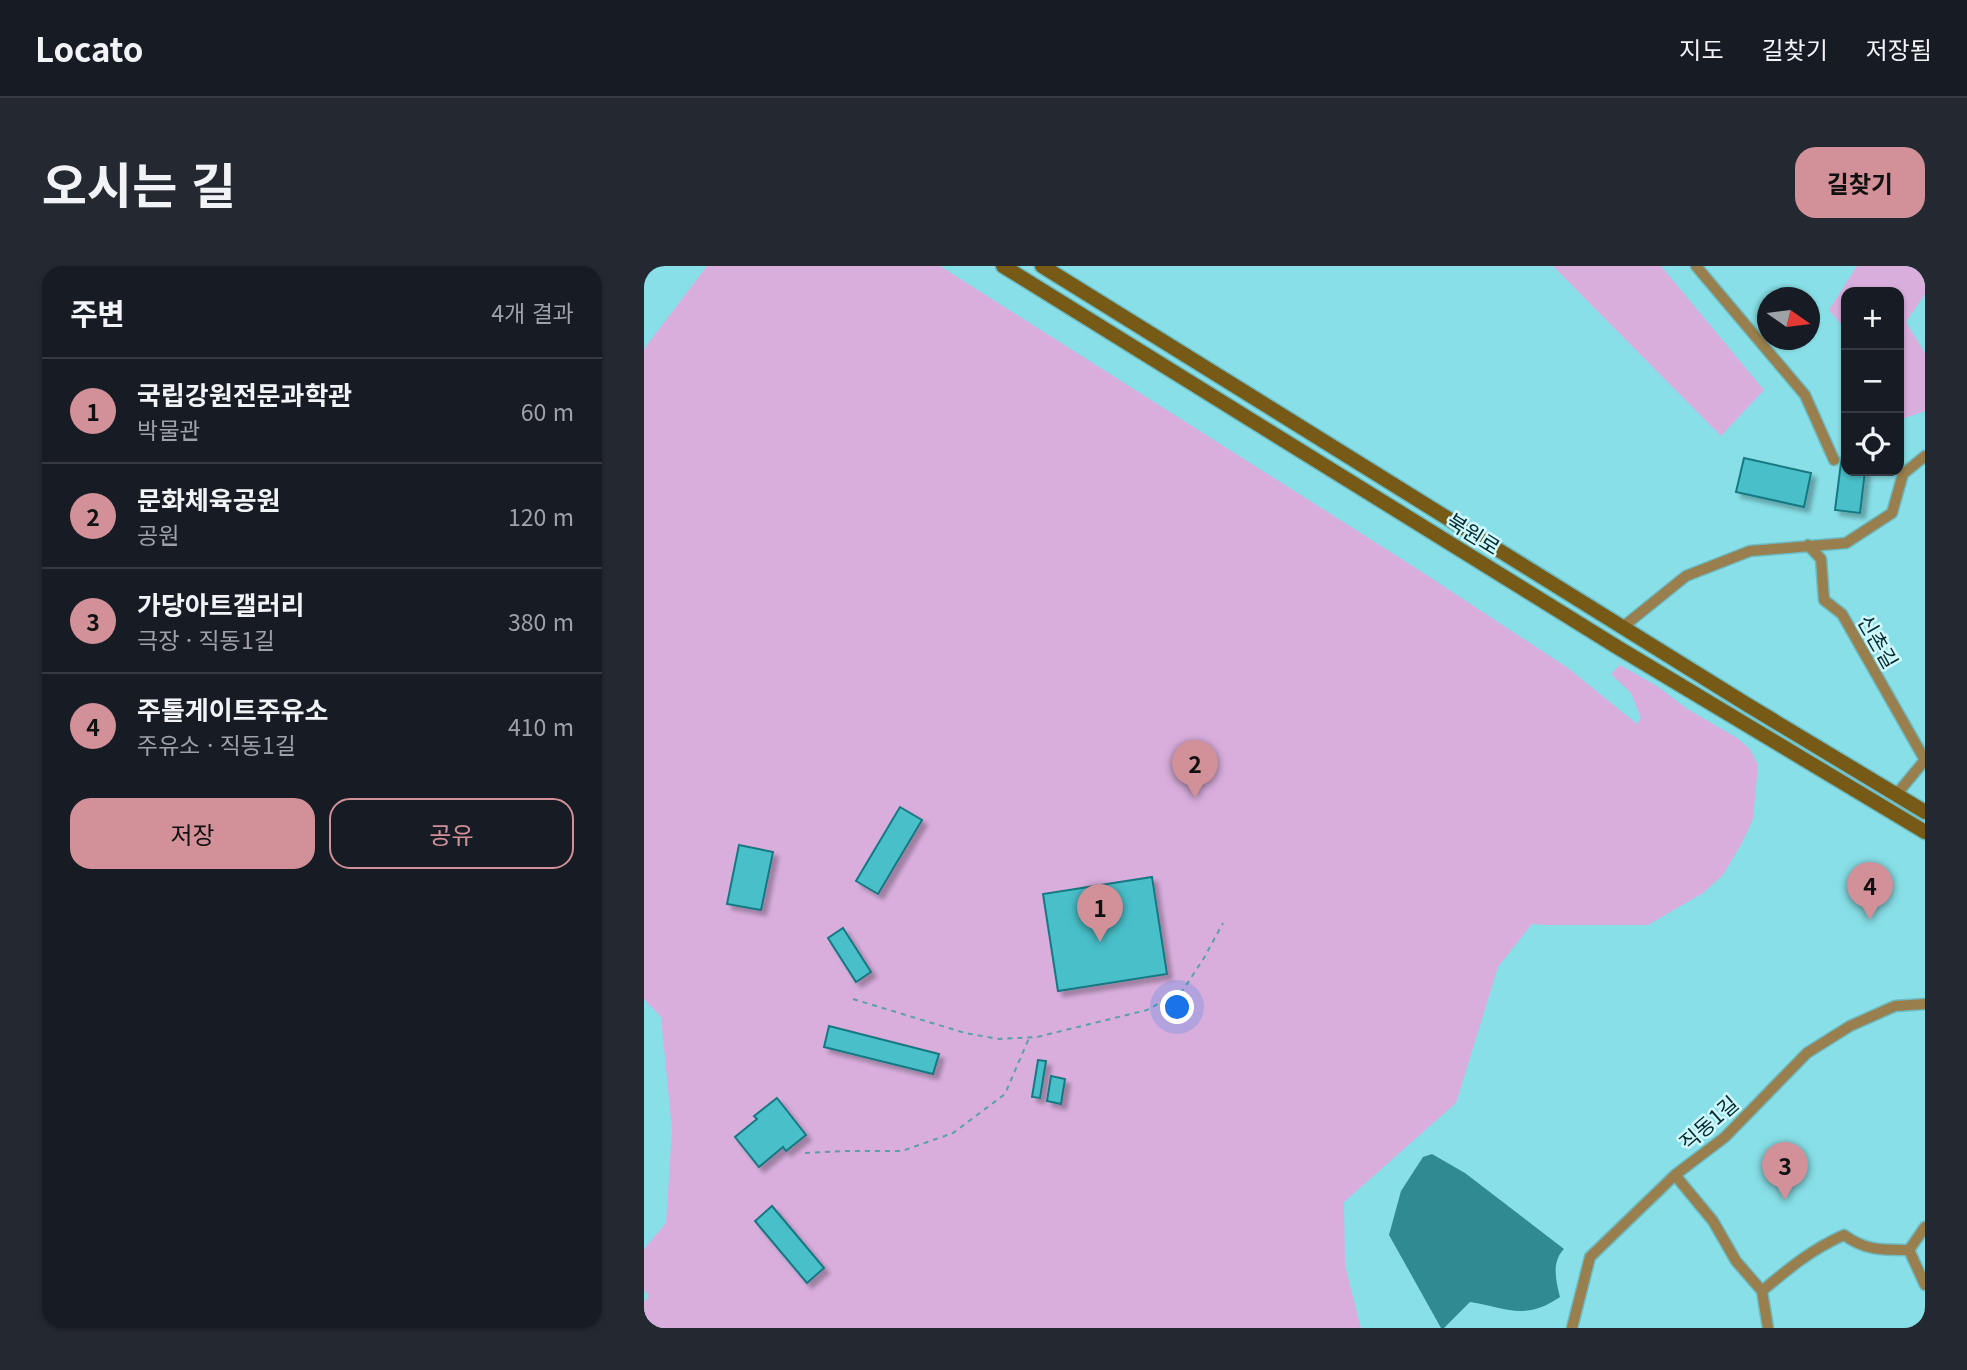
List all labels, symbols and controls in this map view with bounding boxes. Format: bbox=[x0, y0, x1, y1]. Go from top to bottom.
text: Locato bbox=[35, 24, 143, 72]
text: 지도 bbox=[1679, 31, 1724, 66]
text: 길찾기 bbox=[1762, 31, 1828, 66]
text: 저장됨 bbox=[1866, 31, 1932, 66]
text: 오시는 길 bbox=[42, 147, 236, 218]
button: 길찾기 bbox=[1795, 147, 1925, 218]
north arrow bbox=[1757, 287, 1820, 350]
map controls bbox=[1841, 287, 1904, 476]
button: + bbox=[1841, 287, 1904, 350]
text: 주변 bbox=[70, 290, 125, 334]
text: 4개 결과 bbox=[491, 295, 574, 329]
button: − bbox=[1841, 350, 1904, 413]
text: 국립강원전문과학관 bbox=[137, 375, 352, 412]
text: 1 bbox=[86, 394, 100, 428]
text: 60 m bbox=[521, 394, 574, 428]
text: 박물관 bbox=[137, 412, 200, 446]
button: locate bbox=[1841, 413, 1904, 476]
text: 문화체육공원 bbox=[137, 480, 281, 517]
text: 2 bbox=[86, 499, 100, 533]
text: 120 m bbox=[508, 499, 574, 533]
street label: 북원로 bbox=[1441, 505, 1507, 561]
text: 공원 bbox=[137, 517, 179, 551]
text: 가당아트갤러리 bbox=[137, 585, 304, 622]
text: 3 bbox=[86, 604, 100, 638]
text: 380 m bbox=[508, 604, 574, 638]
street label: 신촌길 bbox=[1852, 608, 1906, 674]
text: 극장 · 직동1길 bbox=[137, 622, 275, 656]
text: 주톨게이트주유소 bbox=[137, 690, 328, 727]
text: 4 bbox=[86, 709, 100, 743]
text: 410 m bbox=[508, 709, 574, 743]
text: 주유소 · 직동1길 bbox=[137, 727, 296, 761]
pin: 2 bbox=[1172, 740, 1218, 798]
button: 저장 bbox=[70, 798, 315, 869]
button: 공유 bbox=[329, 798, 574, 869]
pin: 4 bbox=[1847, 862, 1893, 920]
pin: 1 bbox=[1077, 884, 1123, 942]
your location bbox=[1160, 990, 1194, 1024]
street label: 직동1길 bbox=[1672, 1088, 1744, 1156]
pin: 3 bbox=[1762, 1142, 1808, 1200]

